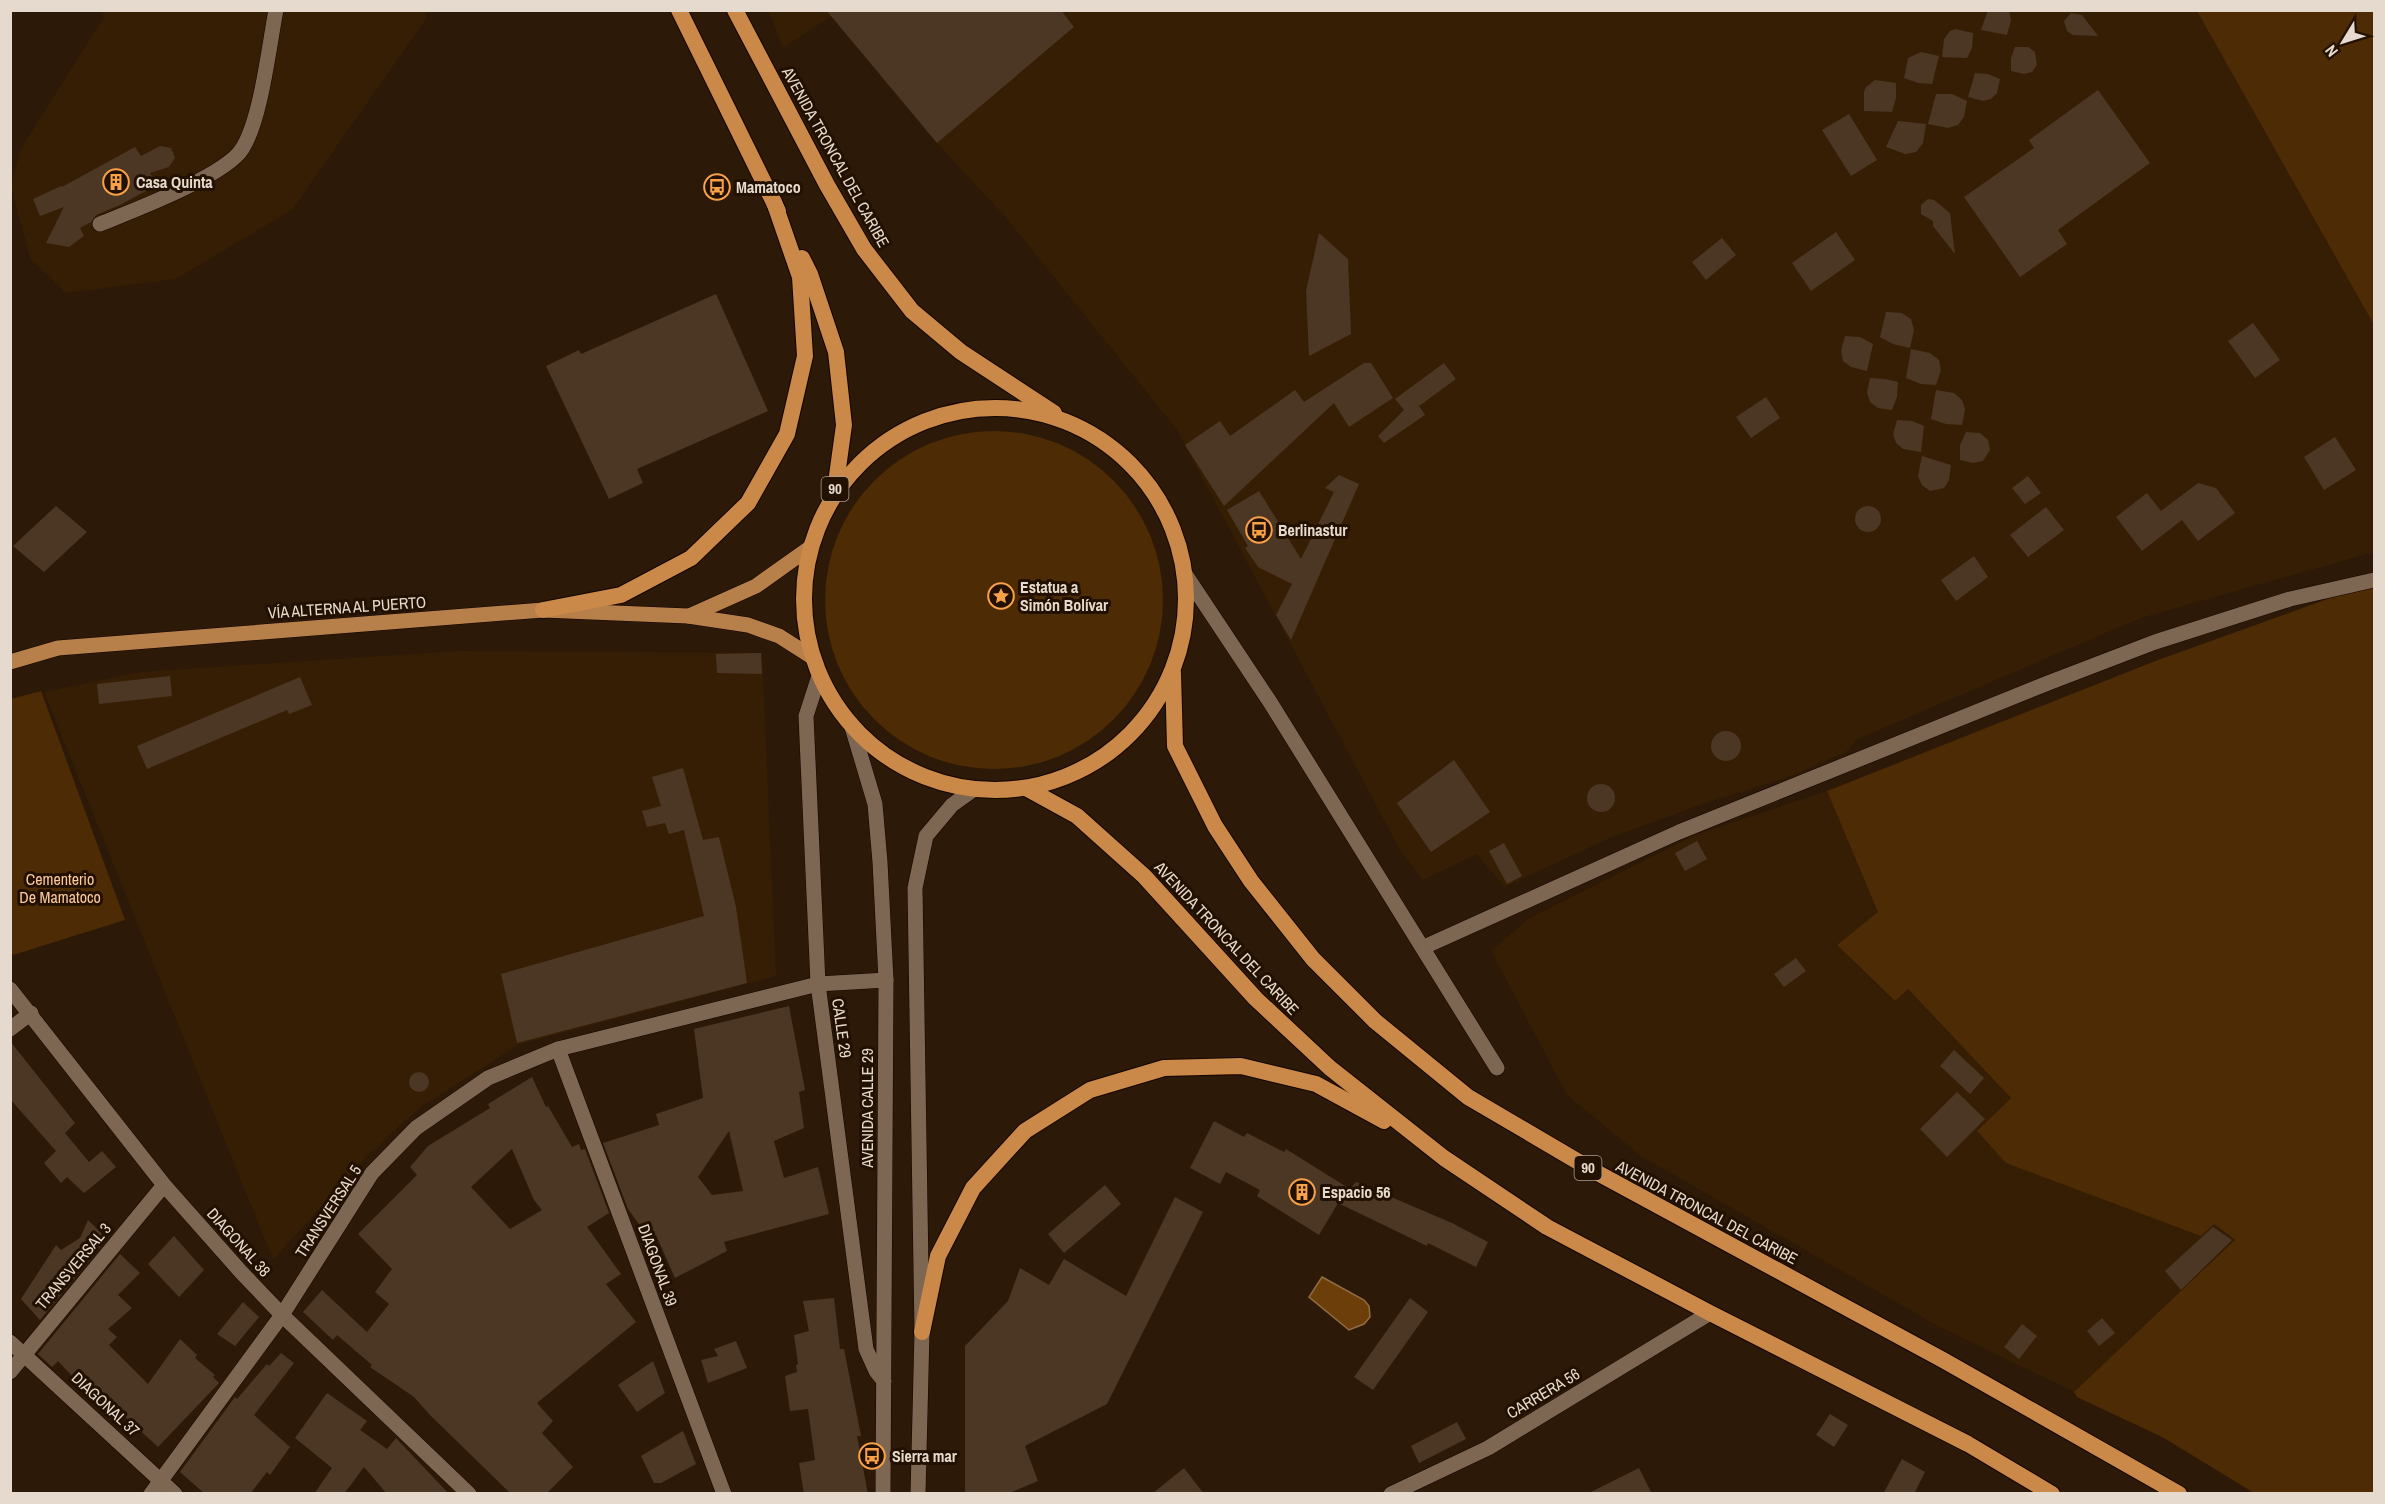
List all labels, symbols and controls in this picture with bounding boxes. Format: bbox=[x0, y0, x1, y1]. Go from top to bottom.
north arrow bbox=[2313, 12, 2373, 72]
text: N bbox=[2320, 41, 2343, 62]
street label: AVENIDA TRONCAL DEL CARIBE bbox=[777, 62, 895, 251]
building icon: Casa Quinta bbox=[101, 167, 131, 197]
place label: Casa Quinta bbox=[136, 171, 213, 193]
bus stop icon: Mamatoco bbox=[702, 172, 732, 202]
place label: Mamatoco bbox=[736, 176, 801, 198]
road number: 90 bbox=[822, 477, 848, 501]
bus stop icon: Berlinastur bbox=[1244, 515, 1274, 545]
place label: Berlinastur bbox=[1278, 519, 1348, 541]
place label: Estatua a Simón Bolívar bbox=[1020, 576, 1109, 616]
place icon: Estatua a Simón Bolívar bbox=[986, 581, 1016, 611]
street label: VÍA ALTERNA AL PUERTO bbox=[267, 590, 427, 624]
street label: AVENIDA TRONCAL DEL CARIBE bbox=[1149, 856, 1304, 1020]
park label: Cementerio De Mamatoco bbox=[19, 868, 101, 908]
street label: CALLE 29 bbox=[827, 997, 857, 1059]
street label: AVENIDA CALLE 29 bbox=[856, 1048, 878, 1169]
street label: AVENIDA TRONCAL DEL CARIBE bbox=[1611, 1154, 1802, 1269]
road number: 90 bbox=[1574, 1156, 1602, 1180]
street label: TRANSVERSAL 5 bbox=[290, 1160, 366, 1262]
building icon: Espacio 56 bbox=[1287, 1177, 1317, 1207]
place label: Espacio 56 bbox=[1322, 1181, 1391, 1203]
street label: DIAGONAL 38 bbox=[202, 1203, 276, 1281]
street label: TRANSVERSAL 3 bbox=[30, 1218, 116, 1314]
street label: DIAGONAL 39 bbox=[633, 1221, 683, 1309]
street label: CARRERA 56 bbox=[1502, 1363, 1584, 1423]
street label: DIAGONAL 37 bbox=[67, 1367, 145, 1441]
bus stop icon: Sierra mar bbox=[857, 1441, 887, 1471]
place label: Sierra mar bbox=[892, 1445, 958, 1467]

